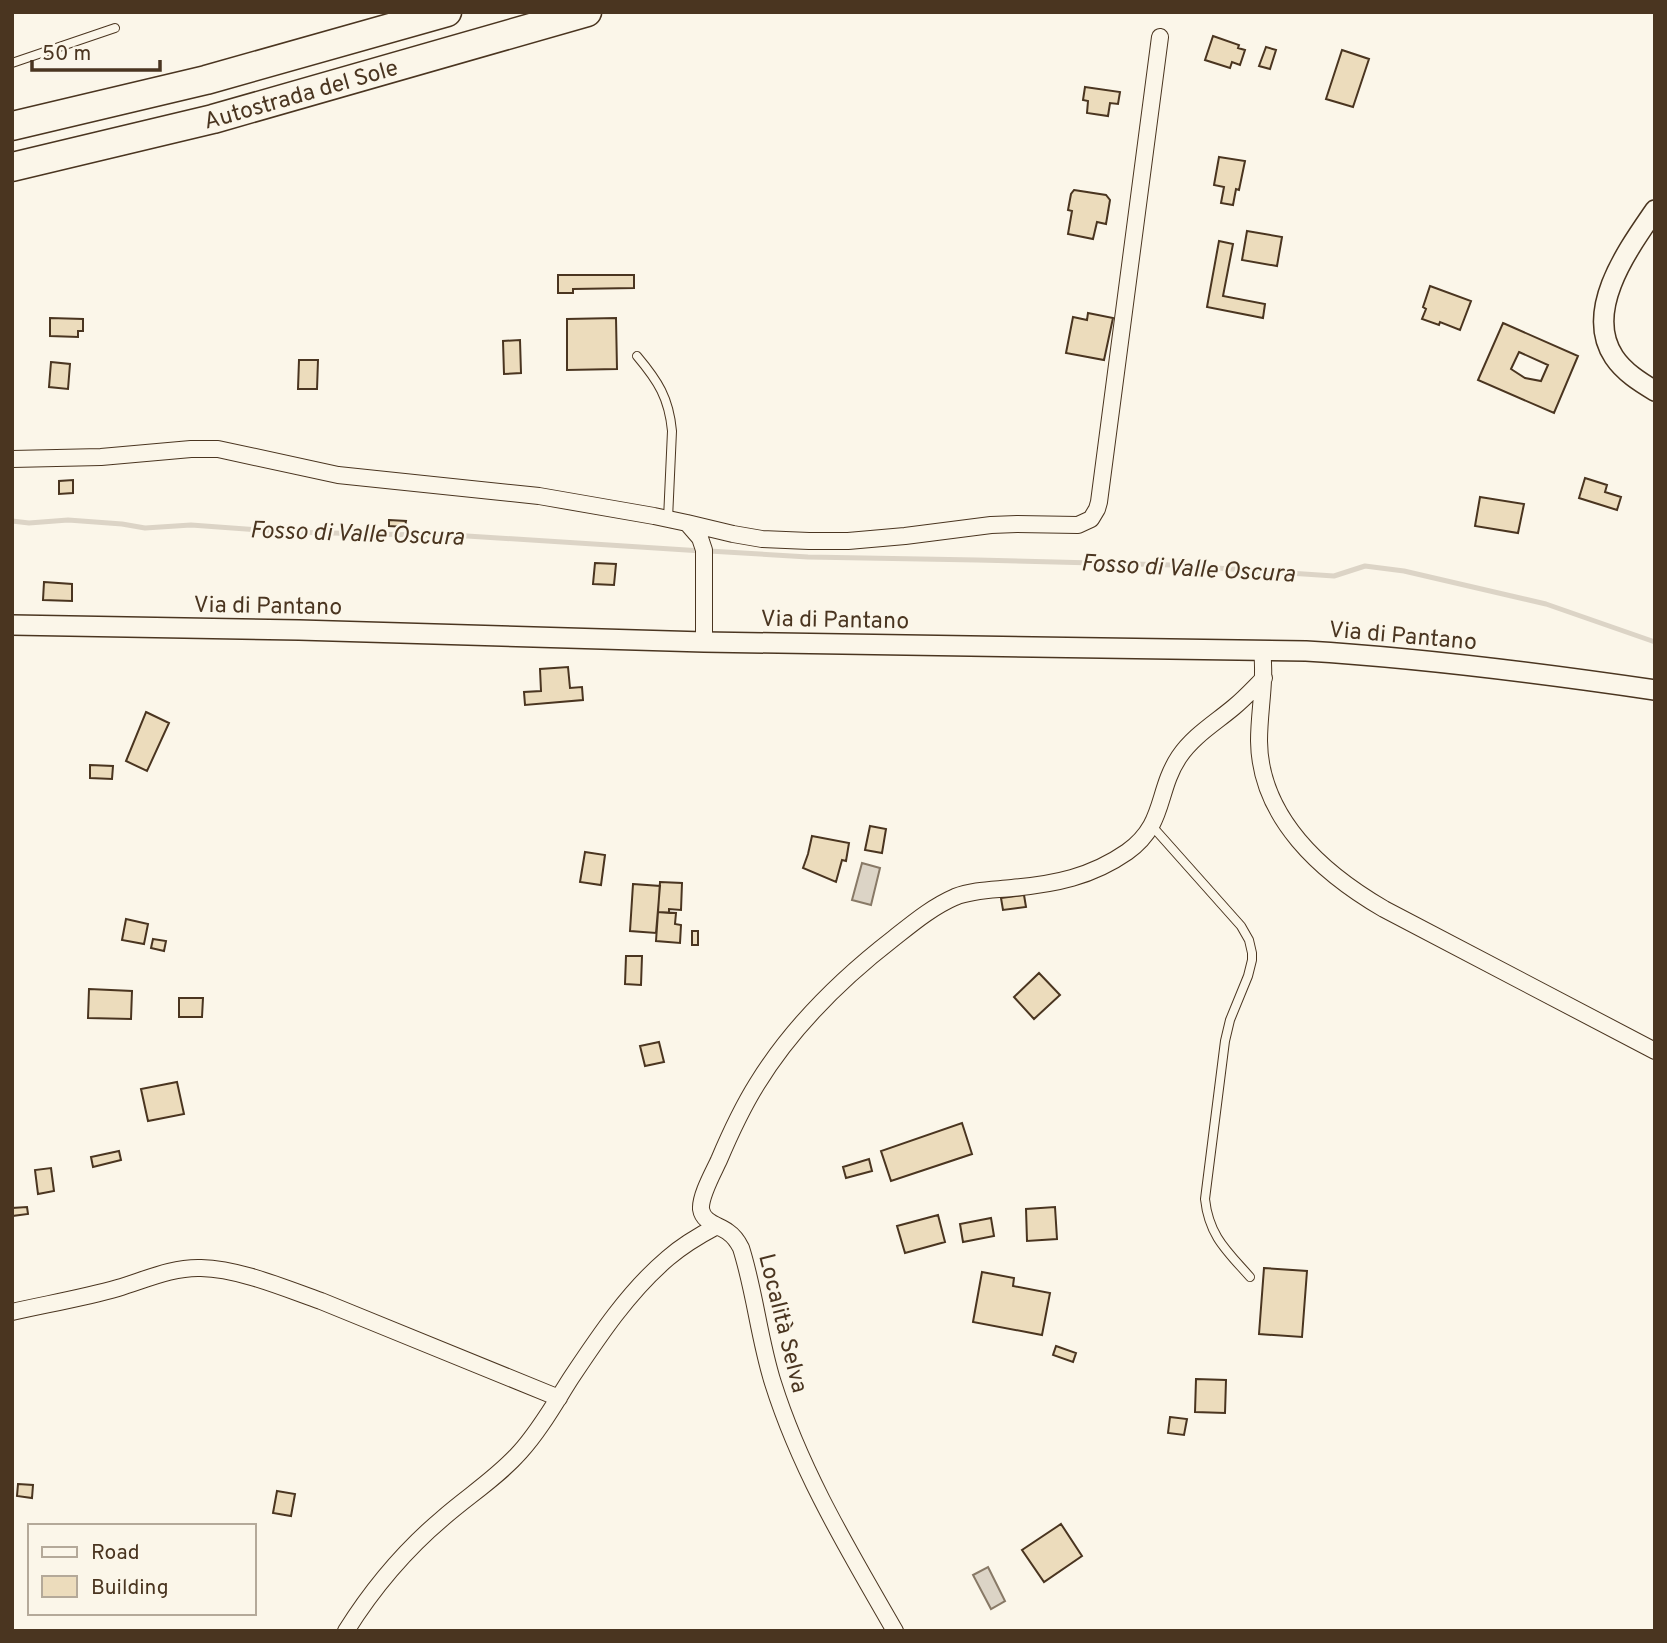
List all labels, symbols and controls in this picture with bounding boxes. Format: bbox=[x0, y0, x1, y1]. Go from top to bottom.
scale bar bbox=[32, 28, 159, 72]
text: 50 m bbox=[42, 41, 91, 68]
street label: Autostrada del Sole bbox=[201, 55, 402, 138]
water label: Fosso di Valle Oscura bbox=[249, 516, 465, 554]
water label: Fosso di Valle Oscura bbox=[1080, 549, 1296, 591]
street label: Via di Pantano bbox=[193, 592, 342, 623]
street label: Via di Pantano bbox=[760, 606, 909, 637]
street label: Via di Pantano bbox=[1328, 617, 1478, 658]
street label: Località Selva bbox=[750, 1251, 813, 1396]
legend bbox=[28, 1524, 256, 1615]
text: Road bbox=[91, 1540, 140, 1567]
text: Building bbox=[91, 1575, 169, 1602]

